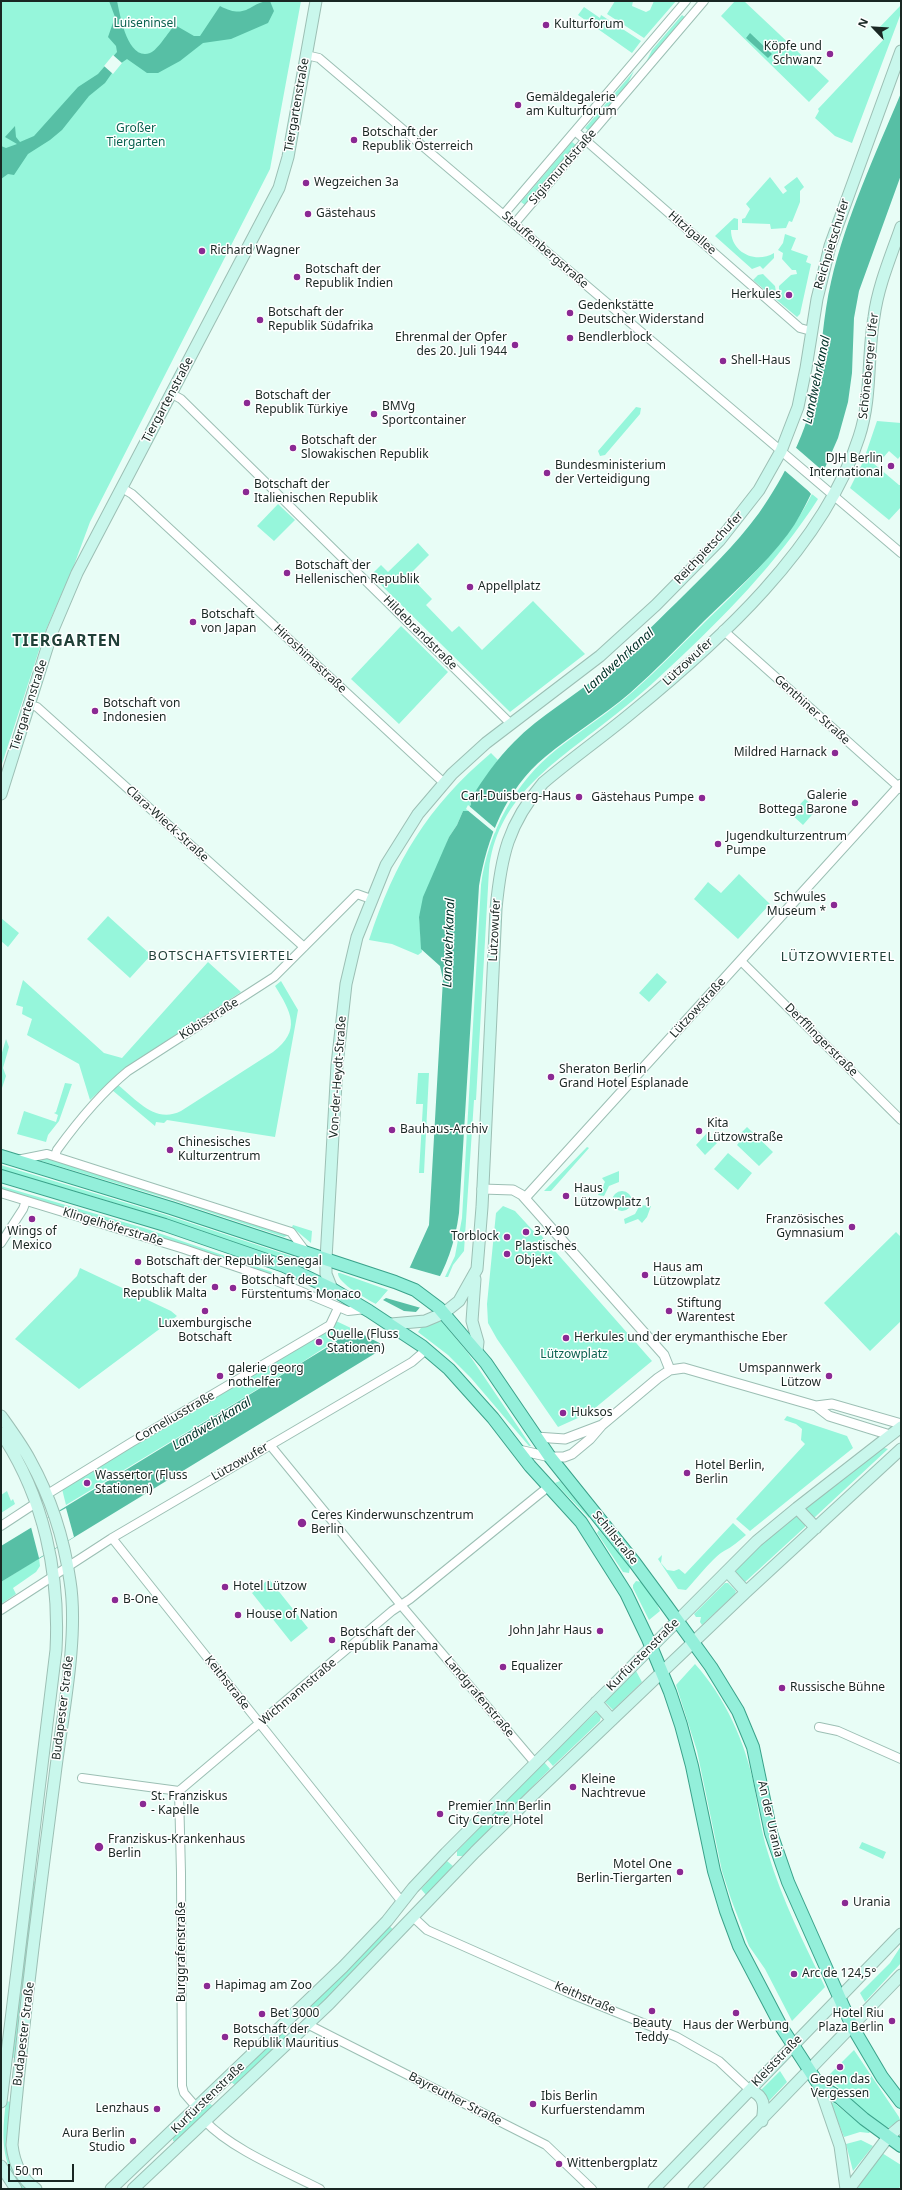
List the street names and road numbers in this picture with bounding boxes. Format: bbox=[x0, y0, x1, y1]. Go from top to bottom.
street label: Tiergartenstraße bbox=[282, 57, 312, 153]
street label: Sigismundstraße bbox=[526, 126, 600, 208]
street label: Reichpietschufer bbox=[811, 197, 853, 291]
street label: Hitzigallee bbox=[665, 208, 719, 258]
street label: Stauffenbergstraße bbox=[499, 209, 591, 291]
street label: Schöneberger Ufer bbox=[856, 312, 882, 420]
street label: Tiergartenstraße bbox=[139, 355, 197, 445]
street label: Reichpietschufer bbox=[672, 509, 746, 587]
street label: Hildebrandstraße bbox=[380, 593, 460, 673]
street label: Hiroshimastraße bbox=[271, 622, 349, 696]
street label: Lützowufer bbox=[660, 635, 716, 689]
street label: Tiergartenstraße bbox=[8, 658, 50, 752]
street label: Genthiner Straße bbox=[771, 672, 853, 748]
street label: Clara-Wieck-Straße bbox=[123, 783, 211, 865]
street label: Lützowufer bbox=[486, 898, 504, 962]
street label: Lützowstraße bbox=[667, 975, 729, 1041]
street label: Köbisstraße bbox=[177, 995, 241, 1043]
street label: Derfflingerstraße bbox=[782, 1001, 860, 1079]
street label: Von-der-Heydt-Straße bbox=[327, 1016, 349, 1138]
street label: Klingelhöferstraße bbox=[61, 1205, 165, 1249]
street label: Corneliusstraße bbox=[133, 1388, 217, 1446]
street label: Lützowufer bbox=[209, 1440, 271, 1484]
street label: Schillstraße bbox=[589, 1508, 641, 1568]
street label: Kurfürstenstraße bbox=[604, 1616, 682, 1694]
street label: Keithstraße bbox=[201, 1653, 253, 1713]
street label: Landgrafenstraße bbox=[441, 1654, 517, 1740]
street label: Budapester Straße bbox=[49, 1655, 77, 1761]
street label: Wichmannstraße bbox=[257, 1656, 339, 1728]
street label: An der Urania bbox=[754, 1779, 786, 1859]
street label: Burggrafenstraße bbox=[175, 1902, 189, 2002]
street label: Keithstraße bbox=[552, 1979, 618, 2017]
street label: Budapester Straße bbox=[10, 1981, 38, 2087]
street label: Kleiststraße bbox=[749, 2032, 805, 2090]
street label: Kurfürstenstraße bbox=[168, 2059, 248, 2137]
street label: Bayreuther Straße bbox=[406, 2069, 504, 2129]

